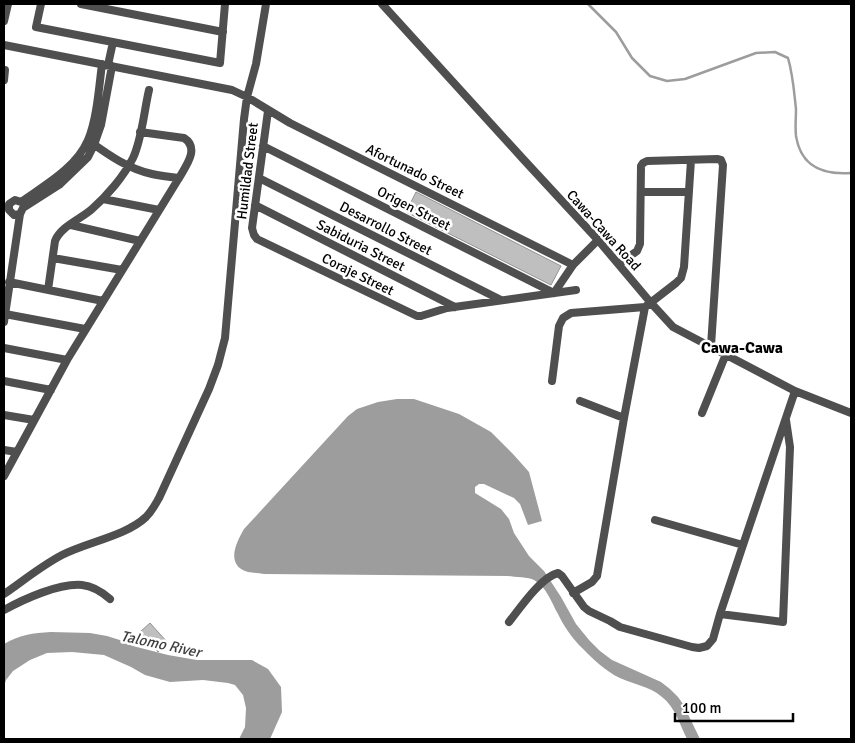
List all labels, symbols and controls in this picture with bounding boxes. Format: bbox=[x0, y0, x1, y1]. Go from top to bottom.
street label: Humildad Street bbox=[233, 122, 262, 220]
street label: Afortunado Street bbox=[363, 140, 467, 203]
street label: Origen Street bbox=[374, 183, 453, 234]
street label: Cawa-Cawa Road bbox=[563, 186, 644, 274]
street label: Desarrollo Street bbox=[337, 198, 435, 259]
street label: Sabiduria Street bbox=[314, 216, 408, 275]
street label: Coraje Street bbox=[319, 250, 397, 299]
district label: Cawa-Cawa bbox=[701, 338, 783, 358]
water label: Talomo River bbox=[119, 627, 205, 662]
scale bar bbox=[675, 690, 792, 722]
text: 100 m bbox=[682, 699, 722, 717]

